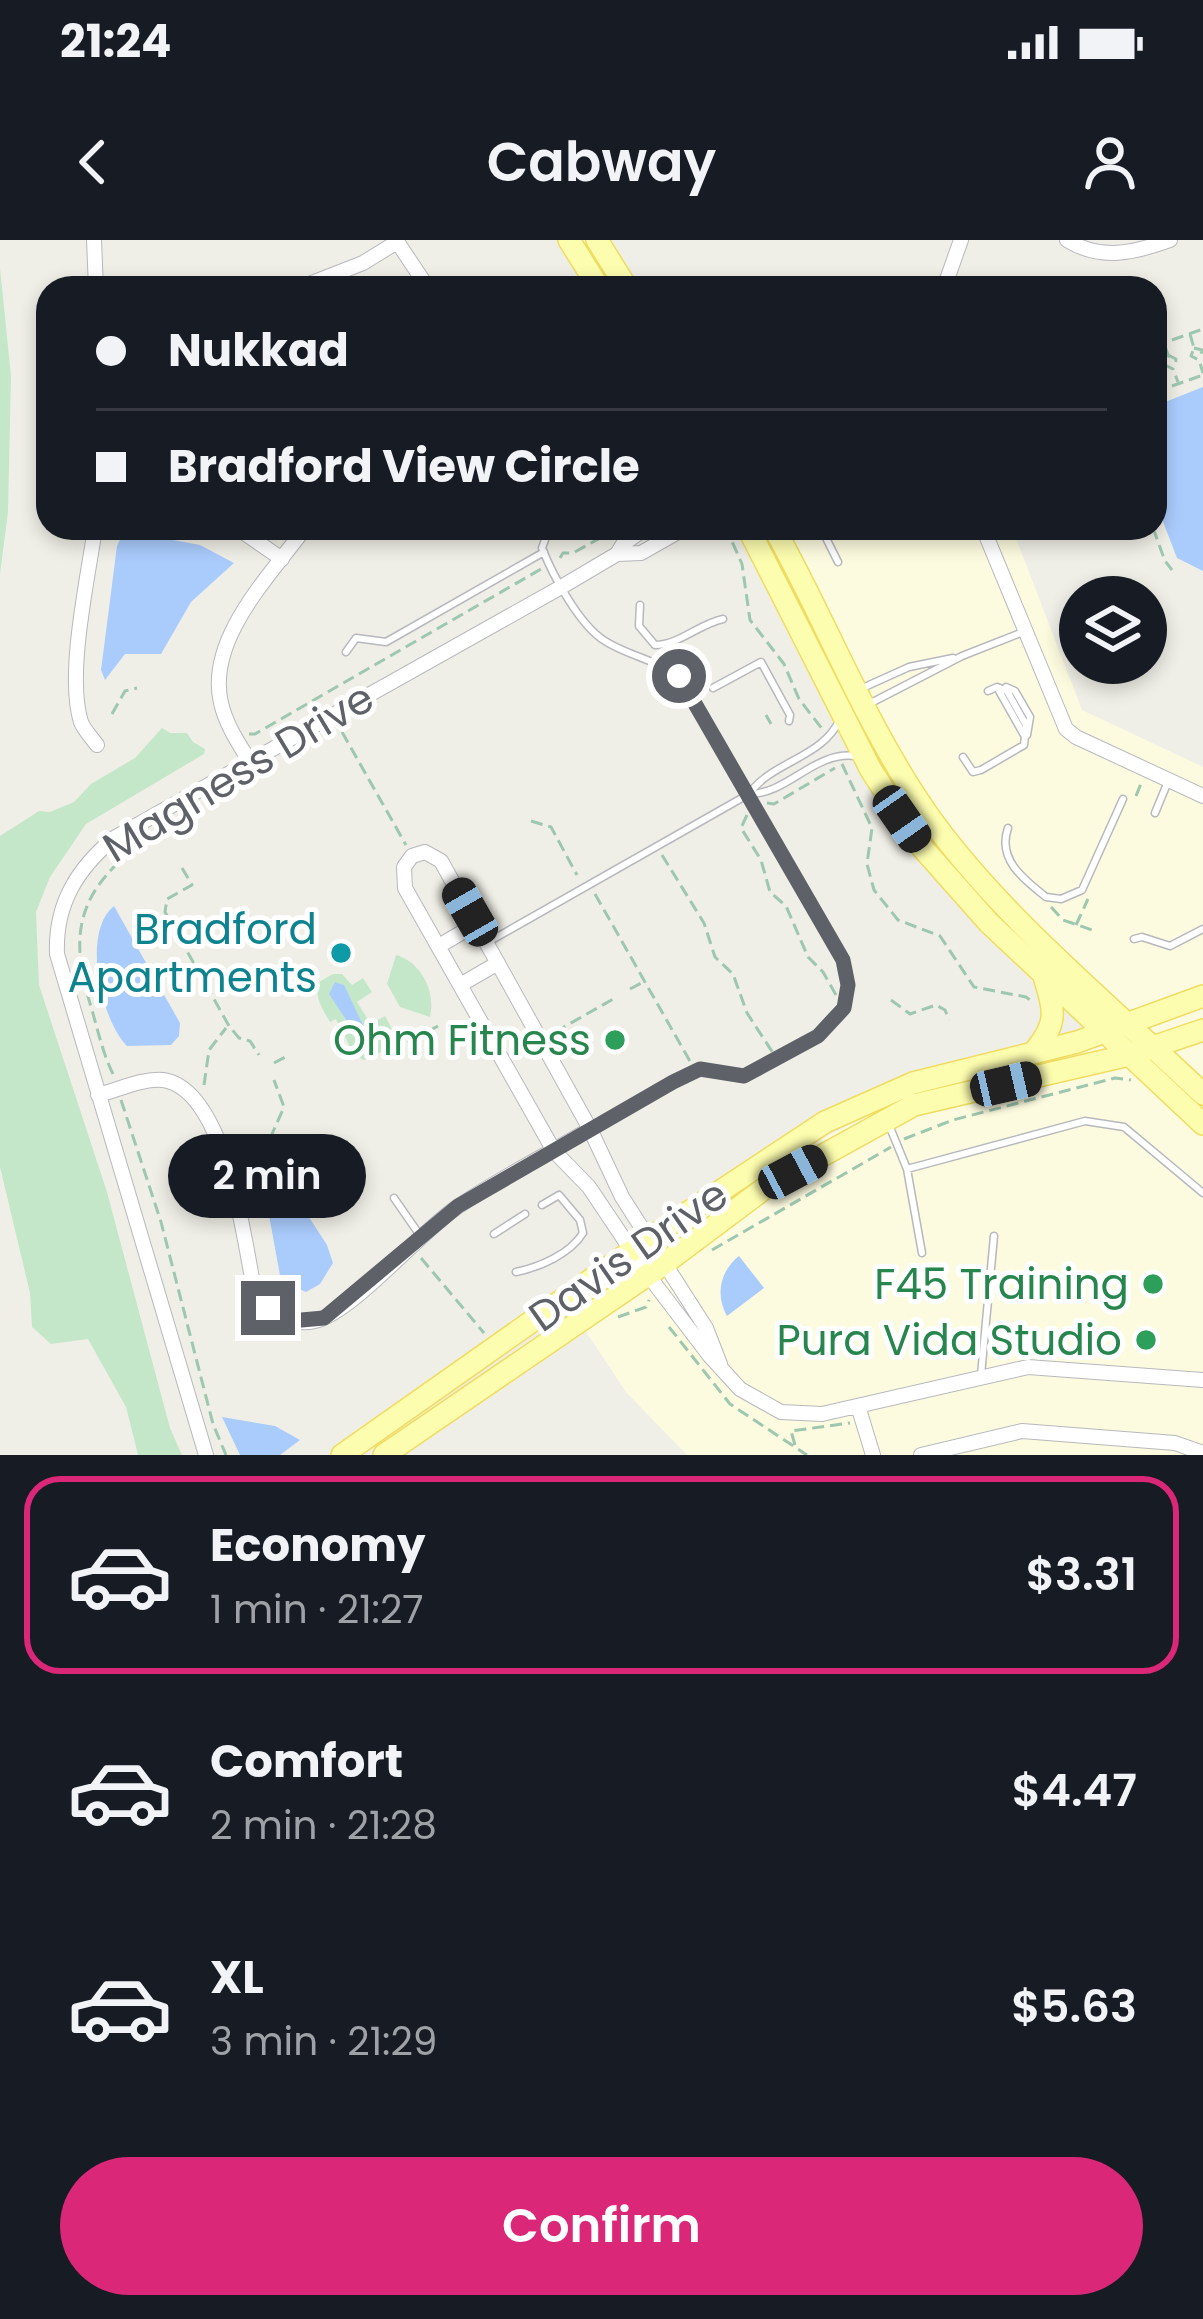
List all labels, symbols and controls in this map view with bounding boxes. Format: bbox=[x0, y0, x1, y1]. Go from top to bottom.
text: 21:24 bbox=[60, 10, 172, 73]
text: Cabway bbox=[487, 124, 716, 200]
icon: back bbox=[60, 129, 126, 195]
icon: person bbox=[1077, 129, 1143, 195]
text: Nukkad bbox=[168, 319, 349, 382]
text: Bradford View Circle bbox=[168, 435, 640, 498]
map controls bbox=[1059, 576, 1167, 684]
button: layers bbox=[1059, 576, 1167, 684]
route start bbox=[652, 649, 706, 703]
street label: Magness Drive bbox=[92, 668, 385, 877]
car bbox=[867, 779, 937, 859]
car bbox=[436, 872, 504, 952]
place label: Bradford Apartments bbox=[68, 900, 317, 1007]
marker: Bradford Apartments bbox=[328, 940, 354, 966]
place label: Ohm Fitness bbox=[333, 1011, 591, 1070]
marker: Ohm Fitness bbox=[602, 1027, 628, 1053]
car bbox=[967, 1058, 1045, 1110]
callout: 2 min bbox=[169, 1134, 367, 1218]
car bbox=[753, 1139, 833, 1205]
text: 2 min bbox=[212, 1148, 322, 1203]
street label: Davis Drive bbox=[517, 1165, 740, 1346]
place label: F45 Training bbox=[874, 1255, 1129, 1314]
marker: F45 Training bbox=[1140, 1271, 1166, 1297]
route end bbox=[241, 1281, 295, 1335]
place label: Pura Vida Studio bbox=[776, 1311, 1122, 1370]
marker: Pura Vida Studio bbox=[1133, 1327, 1159, 1353]
text: Economy bbox=[210, 1514, 425, 1577]
icon: car bbox=[66, 1521, 174, 1629]
text: $3.31 bbox=[1026, 1543, 1137, 1606]
text: 1 min · 21:27 bbox=[210, 1582, 424, 1637]
text: Comfort bbox=[210, 1730, 403, 1793]
icon: car bbox=[66, 1737, 174, 1845]
text: $4.47 bbox=[1012, 1759, 1137, 1822]
text: 2 min · 21:28 bbox=[210, 1798, 437, 1853]
text: XL bbox=[210, 1946, 264, 2009]
icon: car bbox=[66, 1953, 174, 2061]
text: $5.63 bbox=[1011, 1975, 1137, 2038]
text: 3 min · 21:29 bbox=[210, 2014, 437, 2069]
button: Confirm bbox=[60, 2157, 1143, 2295]

